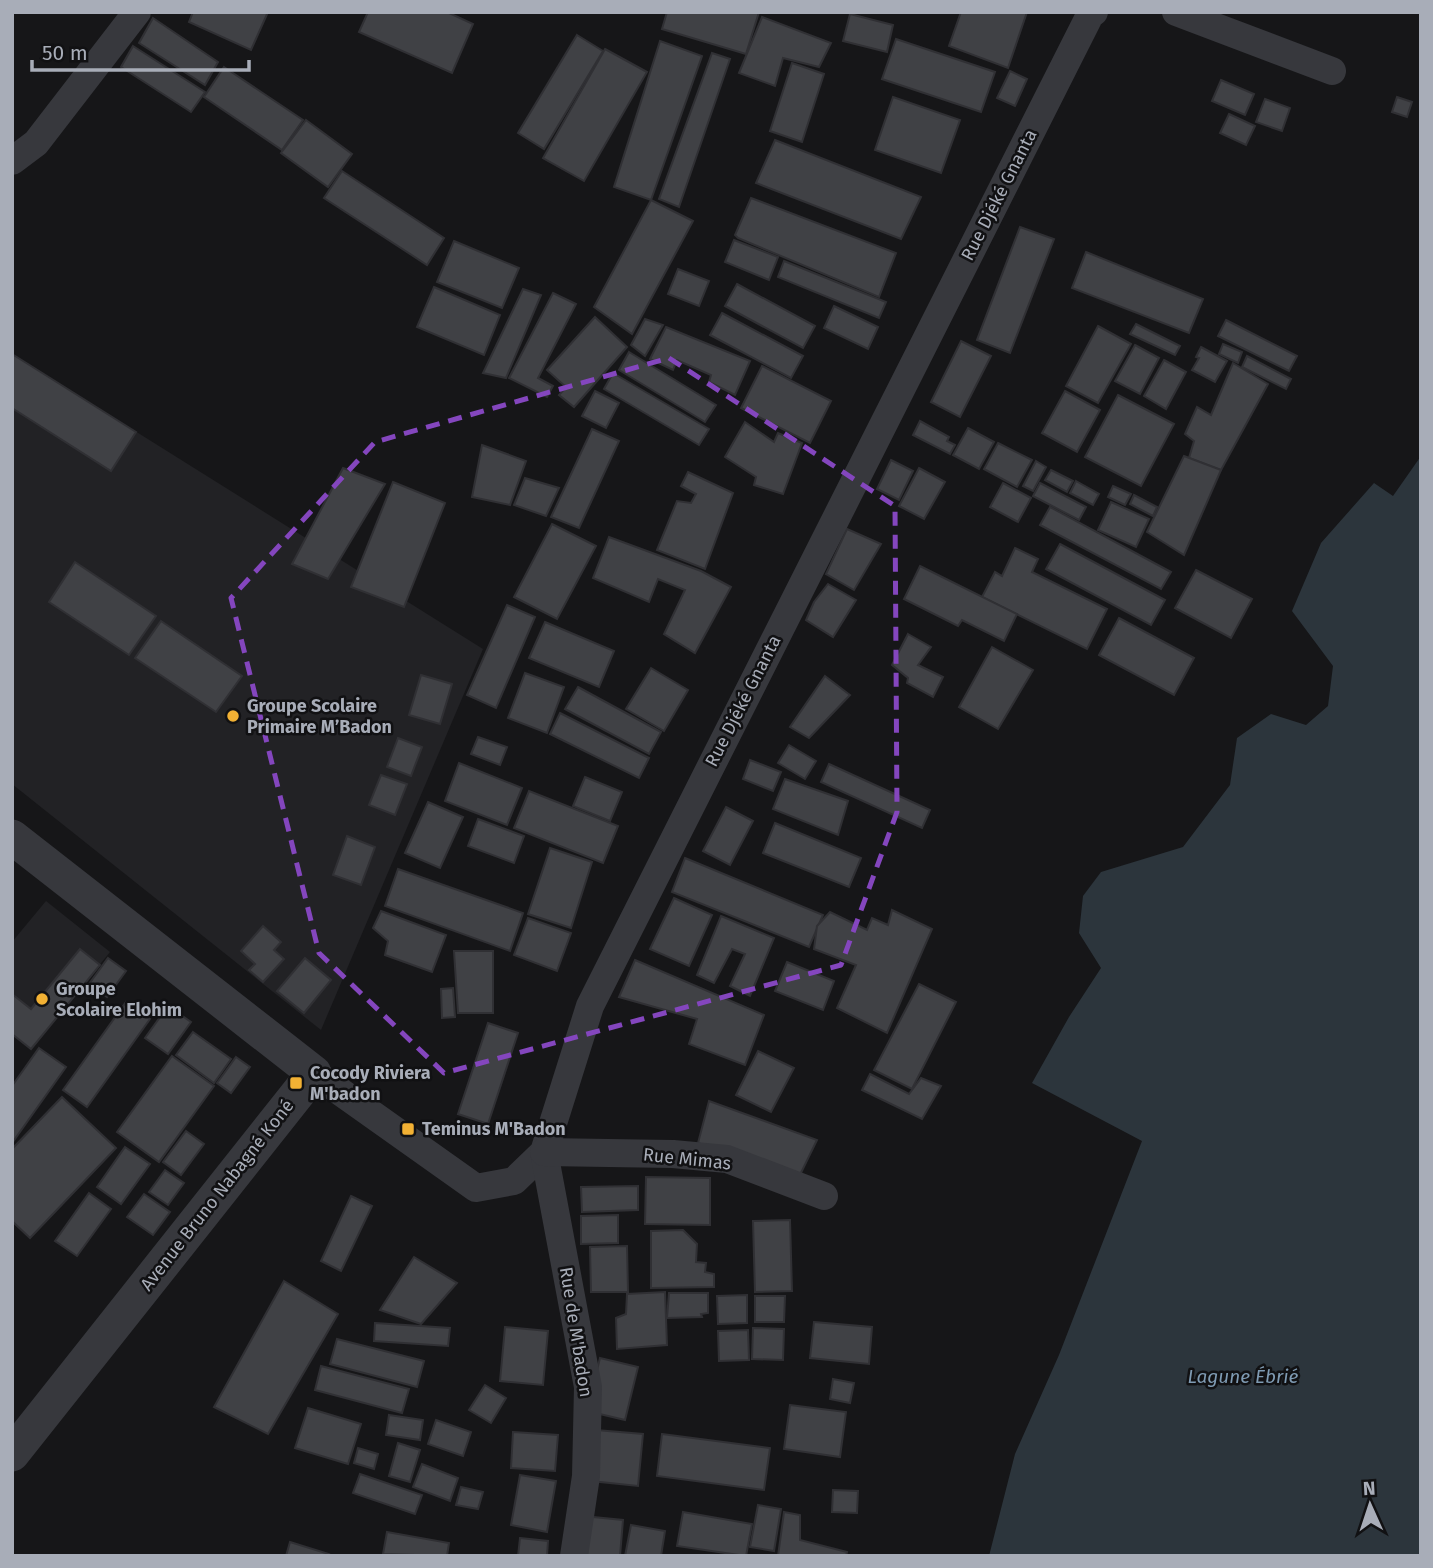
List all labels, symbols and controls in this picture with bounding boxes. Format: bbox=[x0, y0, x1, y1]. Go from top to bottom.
scale bar bbox=[32, 28, 248, 72]
text: 50 m bbox=[42, 40, 88, 66]
street label: Rue Djéké Gnanta bbox=[956, 126, 1042, 264]
street label: Rue Djéké Gnanta bbox=[700, 632, 786, 770]
place label: Groupe Scolaire Primaire M’Badon bbox=[247, 695, 392, 738]
marker: Groupe Scolaire Primaire M’Badon bbox=[225, 708, 241, 724]
place label: Groupe Scolaire Elohim bbox=[56, 978, 182, 1021]
marker: Groupe Scolaire Elohim bbox=[34, 991, 50, 1007]
place label: Cocody Riviera M'badon bbox=[310, 1062, 431, 1105]
marker: Cocody Riviera M'badon bbox=[288, 1075, 304, 1091]
street label: Avenue Bruno Nabagné Koné bbox=[135, 1095, 299, 1295]
place label: Teminus M'Badon bbox=[422, 1118, 566, 1140]
marker: Teminus M'Badon bbox=[400, 1121, 416, 1137]
street label: Rue Mimas bbox=[642, 1143, 732, 1175]
street label: Rue de M'badon bbox=[555, 1265, 597, 1399]
water label: Lagune Ébrié bbox=[1188, 1365, 1299, 1388]
north arrow bbox=[1335, 1470, 1405, 1540]
text: N bbox=[1362, 1477, 1376, 1500]

